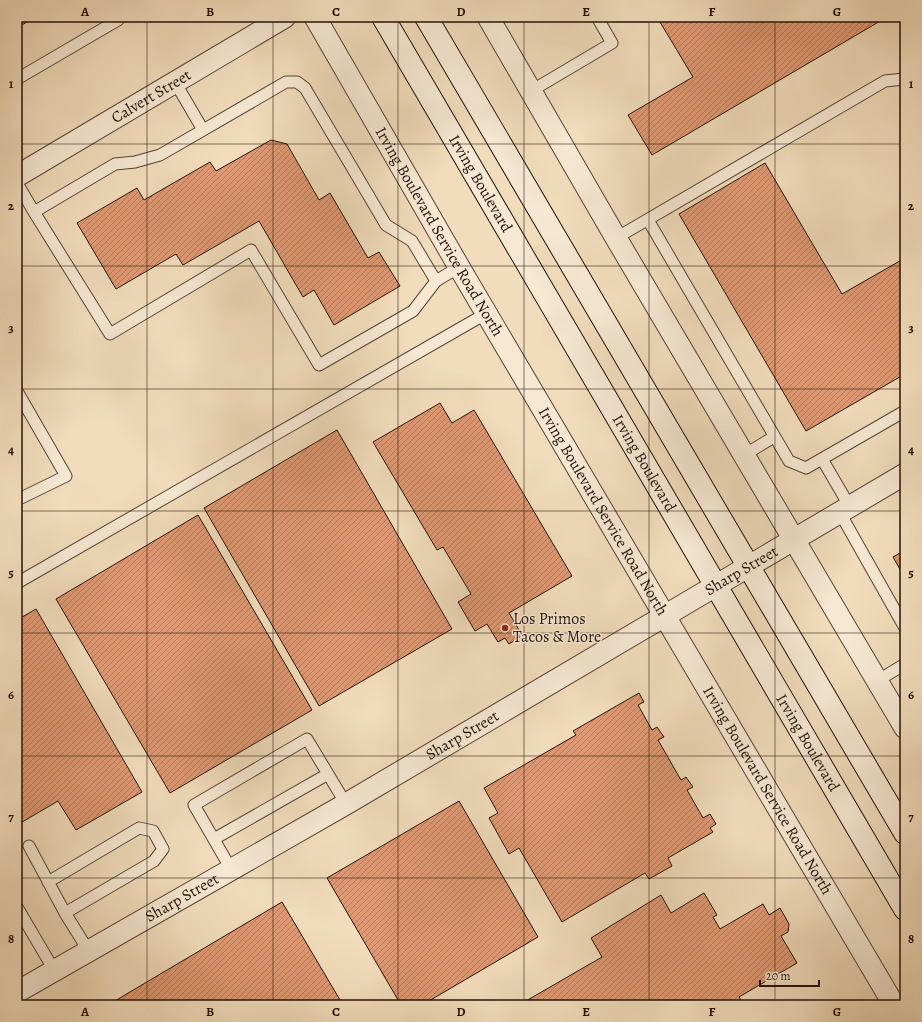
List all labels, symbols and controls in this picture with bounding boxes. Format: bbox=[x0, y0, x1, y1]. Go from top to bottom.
text: A bbox=[80, 3, 90, 20]
text: B bbox=[206, 3, 214, 20]
text: C bbox=[332, 3, 340, 20]
text: D bbox=[456, 3, 466, 20]
text: E bbox=[582, 3, 590, 20]
text: F bbox=[709, 3, 716, 20]
text: G bbox=[833, 3, 841, 20]
street label: Calvert Street bbox=[107, 64, 195, 129]
text: 1 bbox=[9, 75, 14, 92]
text: 1 bbox=[909, 75, 914, 92]
street label: Irving Boulevard Service Road North bbox=[370, 123, 509, 341]
street label: Irving Boulevard bbox=[443, 131, 518, 237]
text: 2 bbox=[8, 197, 15, 214]
text: 2 bbox=[908, 197, 915, 214]
text: 3 bbox=[8, 319, 14, 336]
text: 3 bbox=[908, 319, 914, 336]
street label: Irving Boulevard Service Road North bbox=[533, 403, 673, 620]
street label: Irving Boulevard bbox=[607, 410, 682, 516]
text: 4 bbox=[8, 441, 14, 458]
text: 4 bbox=[908, 441, 914, 458]
street label: Sharp Street bbox=[701, 540, 782, 601]
text: 5 bbox=[8, 564, 14, 581]
text: 5 bbox=[908, 564, 914, 581]
place label: Los Primos Tacos & More bbox=[513, 608, 601, 648]
marker: Los Primos Tacos & More bbox=[500, 623, 510, 633]
street label: Irving Boulevard Service Road North bbox=[697, 682, 838, 899]
text: 6 bbox=[8, 686, 14, 703]
text: 6 bbox=[908, 686, 914, 703]
street label: Irving Boulevard bbox=[771, 690, 845, 796]
street label: Sharp Street bbox=[422, 705, 503, 766]
text: 7 bbox=[8, 808, 14, 825]
text: 7 bbox=[908, 808, 914, 825]
street label: Sharp Street bbox=[141, 868, 223, 927]
text: 8 bbox=[8, 930, 14, 947]
text: 8 bbox=[908, 930, 914, 947]
scale bar bbox=[760, 962, 819, 988]
text: 20 m bbox=[766, 968, 790, 984]
text: A bbox=[80, 1003, 90, 1020]
text: B bbox=[206, 1003, 214, 1020]
text: C bbox=[332, 1003, 340, 1020]
text: D bbox=[456, 1003, 466, 1020]
text: E bbox=[582, 1003, 590, 1020]
text: F bbox=[709, 1003, 716, 1020]
text: G bbox=[833, 1003, 841, 1020]

